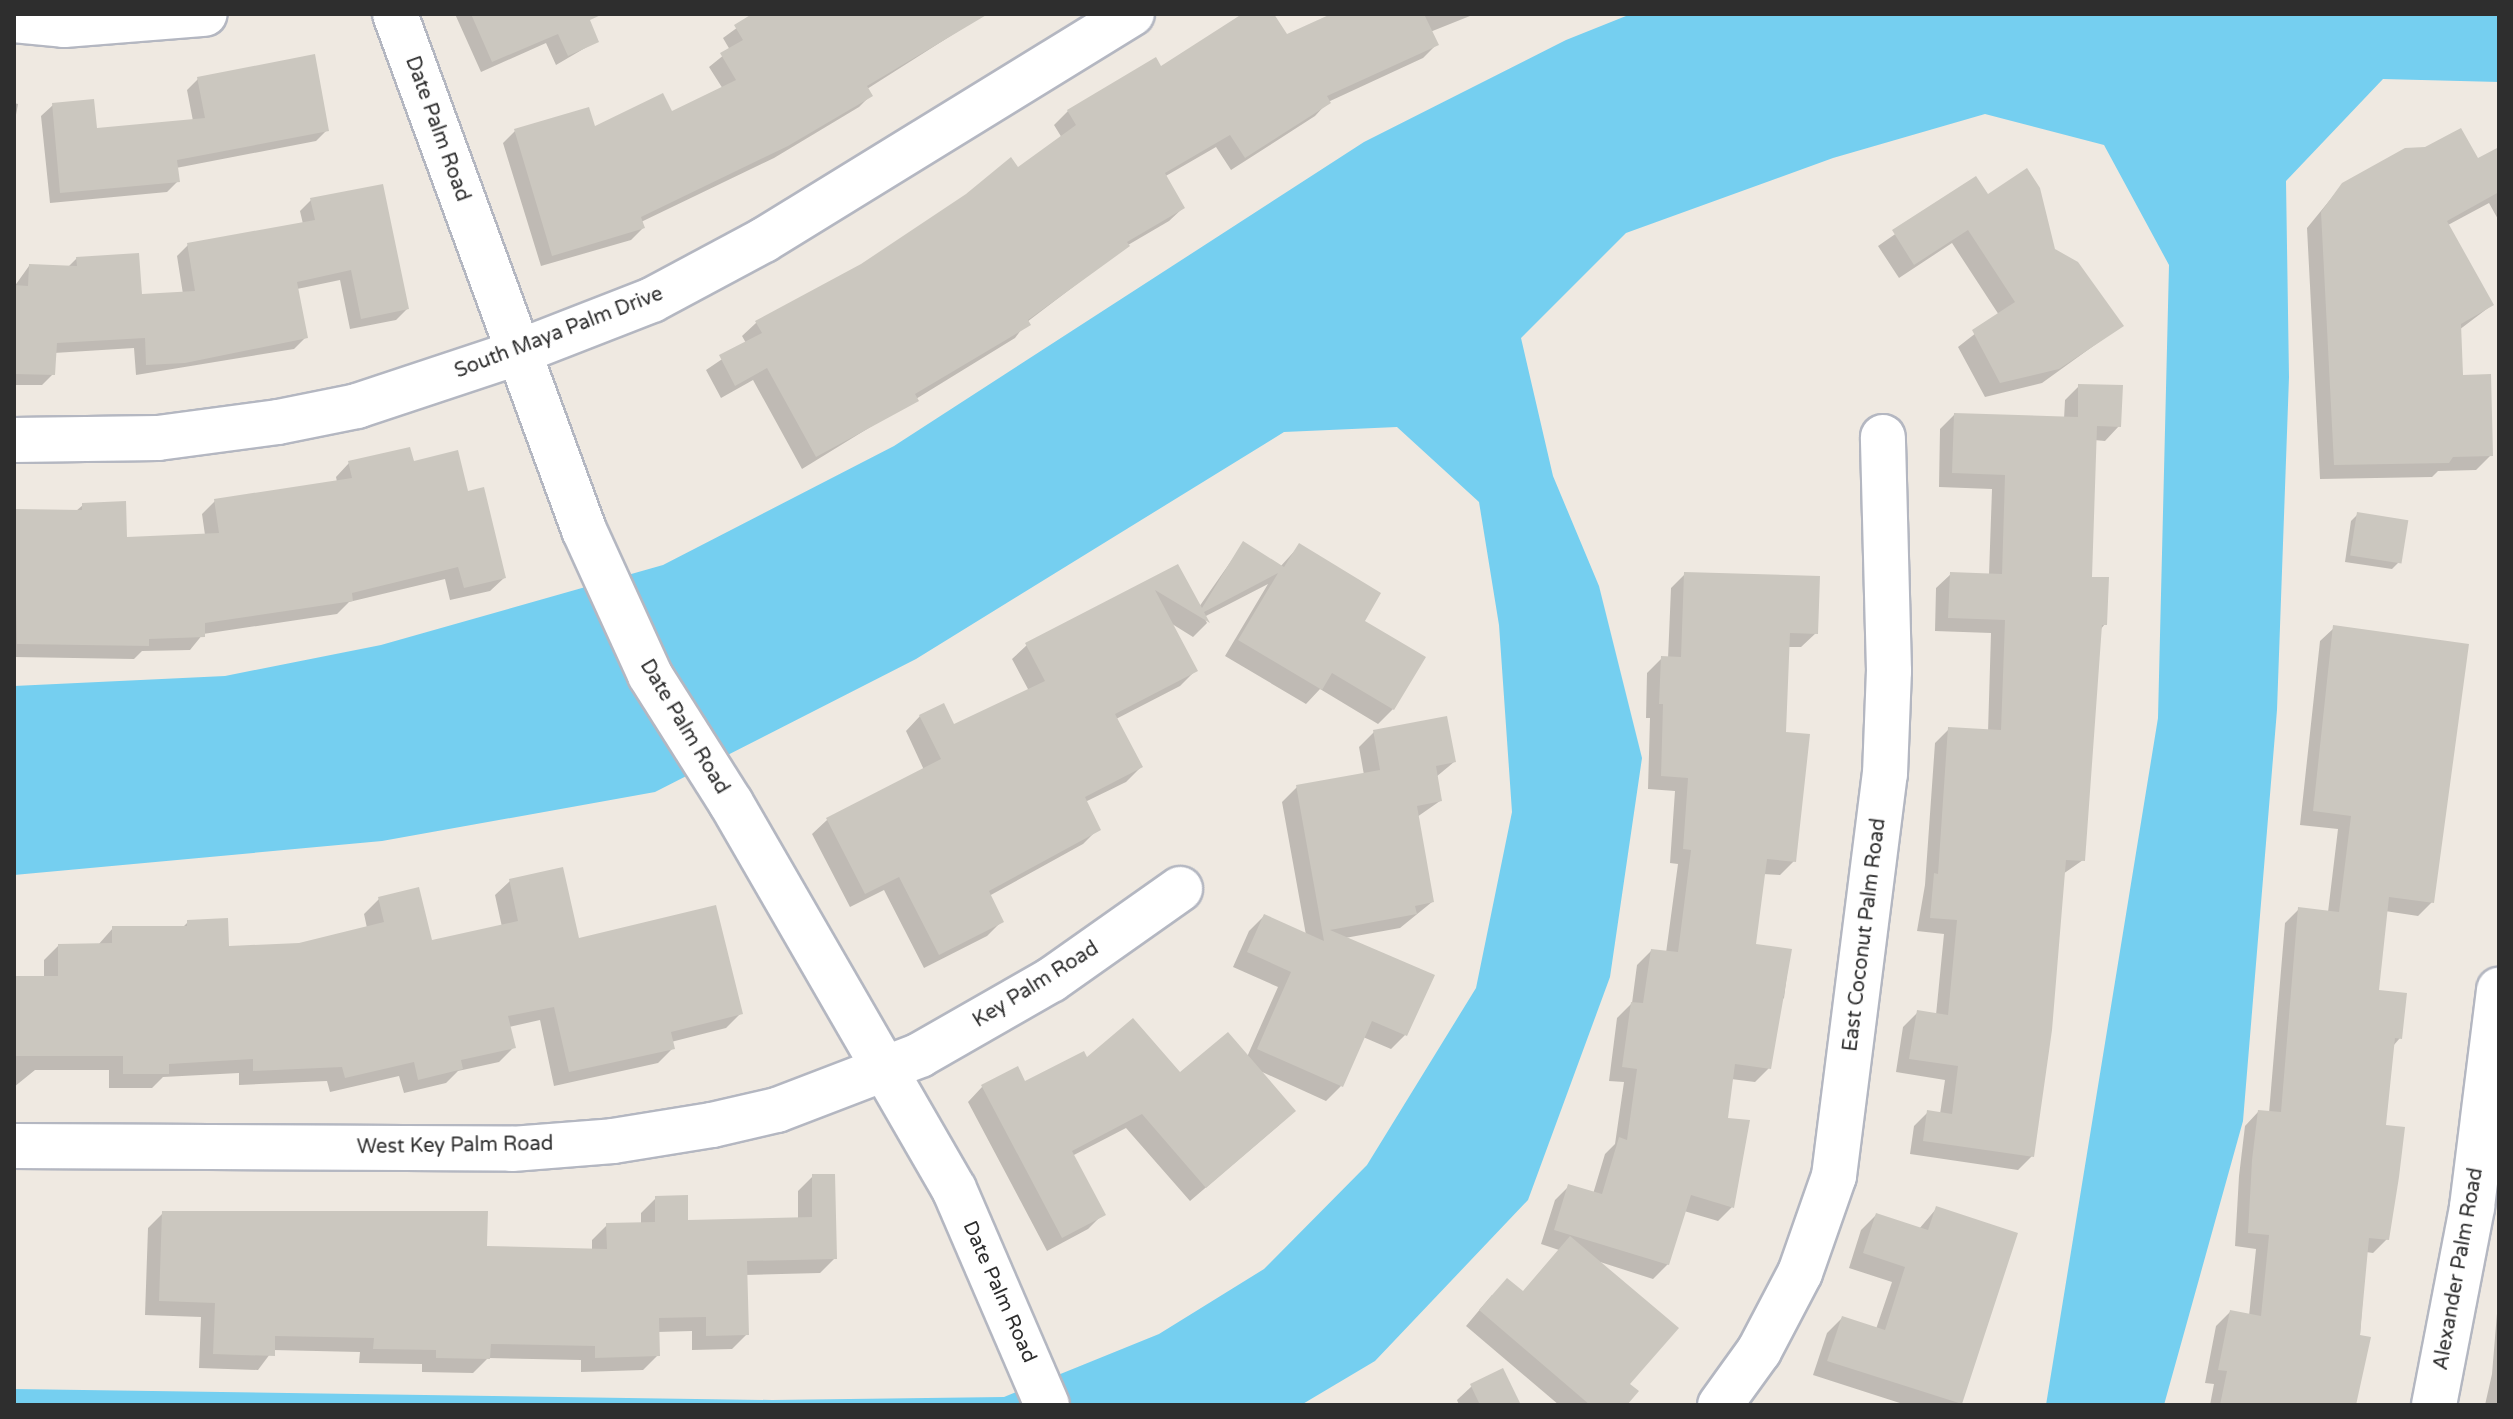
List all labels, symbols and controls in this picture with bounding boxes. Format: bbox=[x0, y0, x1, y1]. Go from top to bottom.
street label: Date Palm Road bbox=[400, 53, 474, 205]
street label: South Maya Palm Drive bbox=[452, 282, 666, 384]
street label: Date Palm Road bbox=[634, 655, 734, 799]
street label: East Coconut Palm Road bbox=[1839, 817, 1891, 1053]
street label: Key Palm Road bbox=[969, 937, 1103, 1033]
street label: West Key Palm Road bbox=[357, 1132, 553, 1160]
street label: Alexander Palm Road bbox=[2429, 1166, 2489, 1372]
street label: Date Palm Road bbox=[957, 1217, 1041, 1367]

